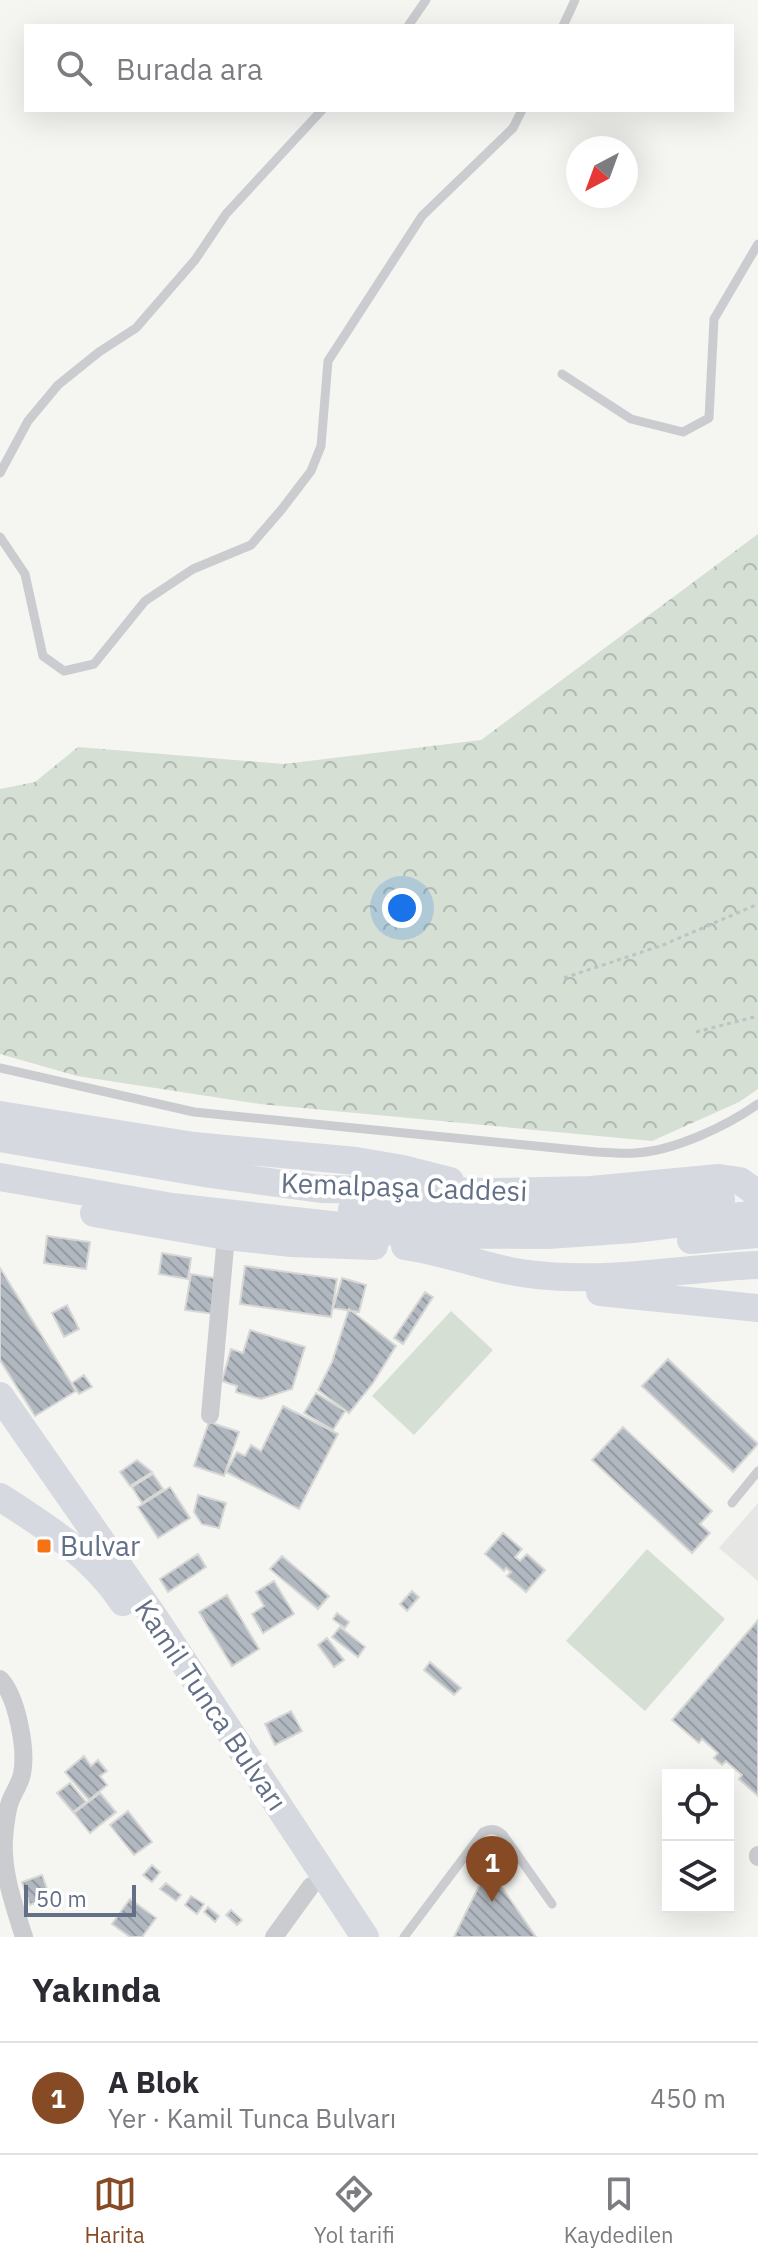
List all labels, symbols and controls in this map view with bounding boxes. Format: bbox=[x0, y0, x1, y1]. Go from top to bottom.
search box bbox=[24, 24, 734, 112]
icon: search bbox=[52, 46, 96, 90]
text: Burada ara bbox=[116, 49, 263, 88]
north arrow bbox=[566, 136, 638, 208]
your location bbox=[382, 888, 422, 928]
street label: Kemalpaşa Caddesi bbox=[280, 1164, 528, 1209]
place label: Bulvar bbox=[60, 1527, 140, 1564]
marker: Bulvar bbox=[35, 1537, 53, 1555]
street label: Kamil Tunca Bulvarı bbox=[127, 1592, 296, 1818]
map controls bbox=[662, 1769, 734, 1913]
button: locate bbox=[662, 1769, 734, 1841]
pin: 1 bbox=[466, 1836, 518, 1902]
button: layers bbox=[662, 1841, 734, 1913]
scale bar bbox=[24, 1881, 136, 1917]
text: 50 m bbox=[36, 1884, 87, 1913]
text: Yakında bbox=[32, 1967, 161, 2011]
text: A Blok bbox=[108, 2062, 199, 2101]
text: 1 bbox=[50, 2081, 66, 2115]
text: 450 m bbox=[650, 2081, 726, 2115]
text: Yer · Kamil Tunca Bulvarı bbox=[108, 2101, 396, 2135]
tab: Harita bbox=[84, 2172, 145, 2249]
tab: Yol tarifi bbox=[314, 2172, 395, 2249]
tab: Kaydedilen bbox=[564, 2172, 673, 2249]

